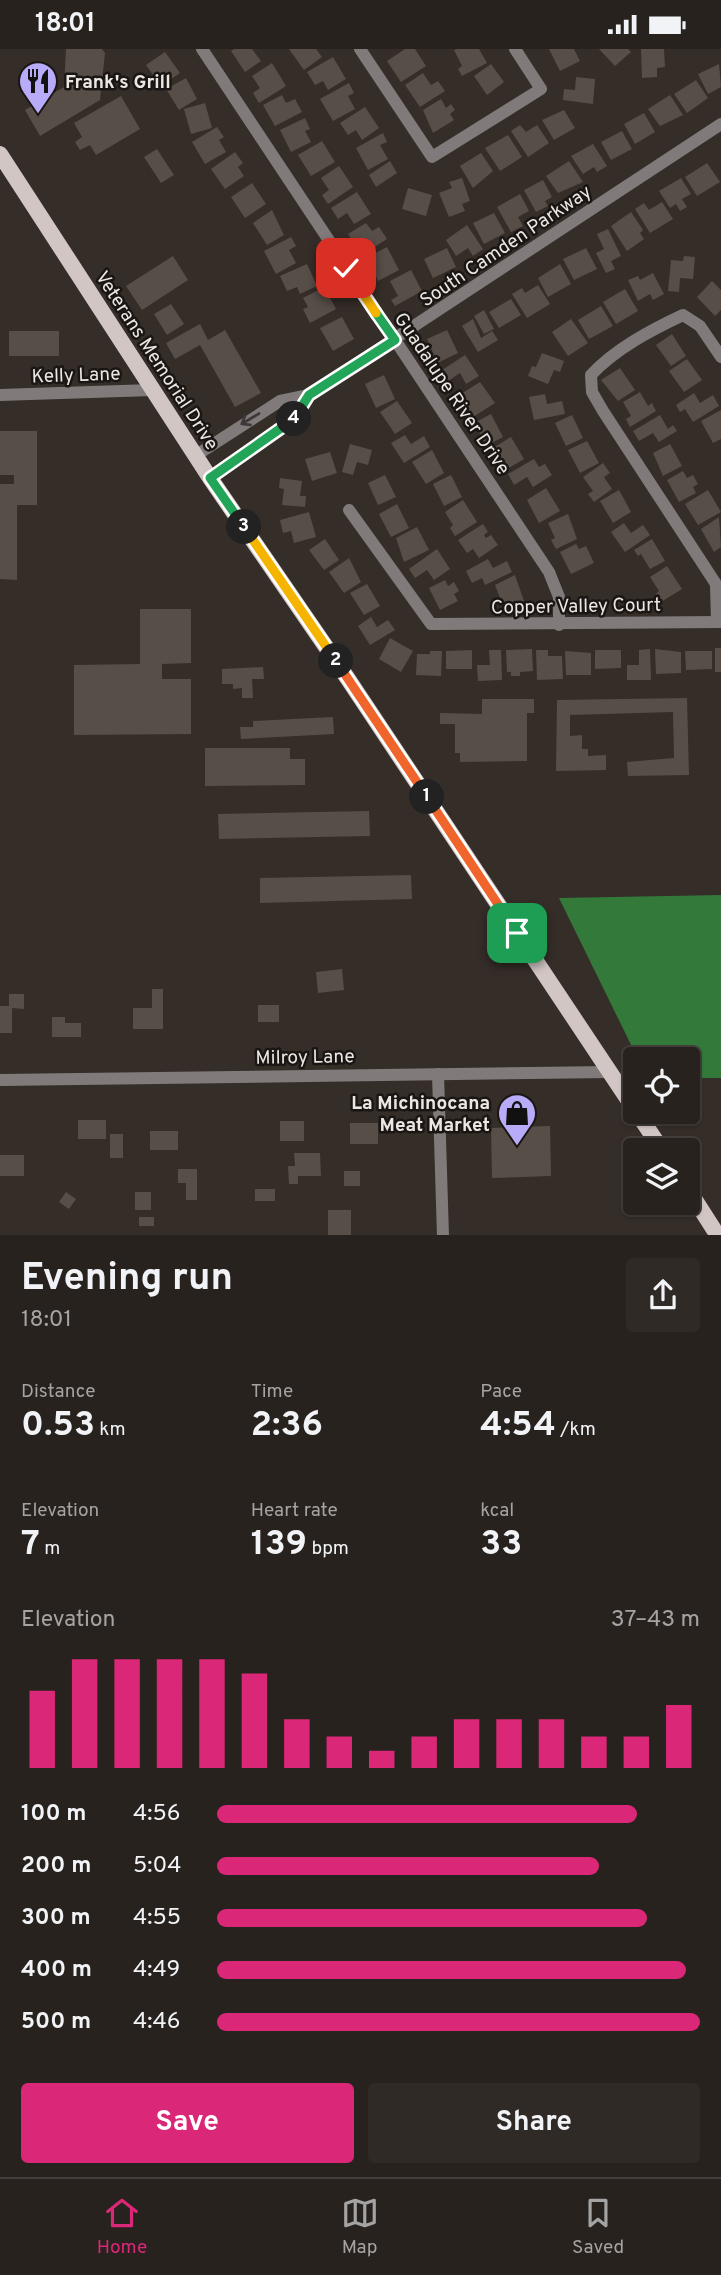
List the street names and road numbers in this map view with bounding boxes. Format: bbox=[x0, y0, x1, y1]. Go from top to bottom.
street label: South Camden Parkway bbox=[416, 180, 596, 313]
street label: Veterans Memorial Drive bbox=[89, 267, 223, 455]
street label: Guadalupe River Drive bbox=[388, 308, 515, 480]
street label: Kelly Lane bbox=[31, 362, 121, 390]
street label: Copper Valley Court bbox=[491, 594, 661, 620]
street label: Milroy Lane bbox=[255, 1045, 355, 1071]

